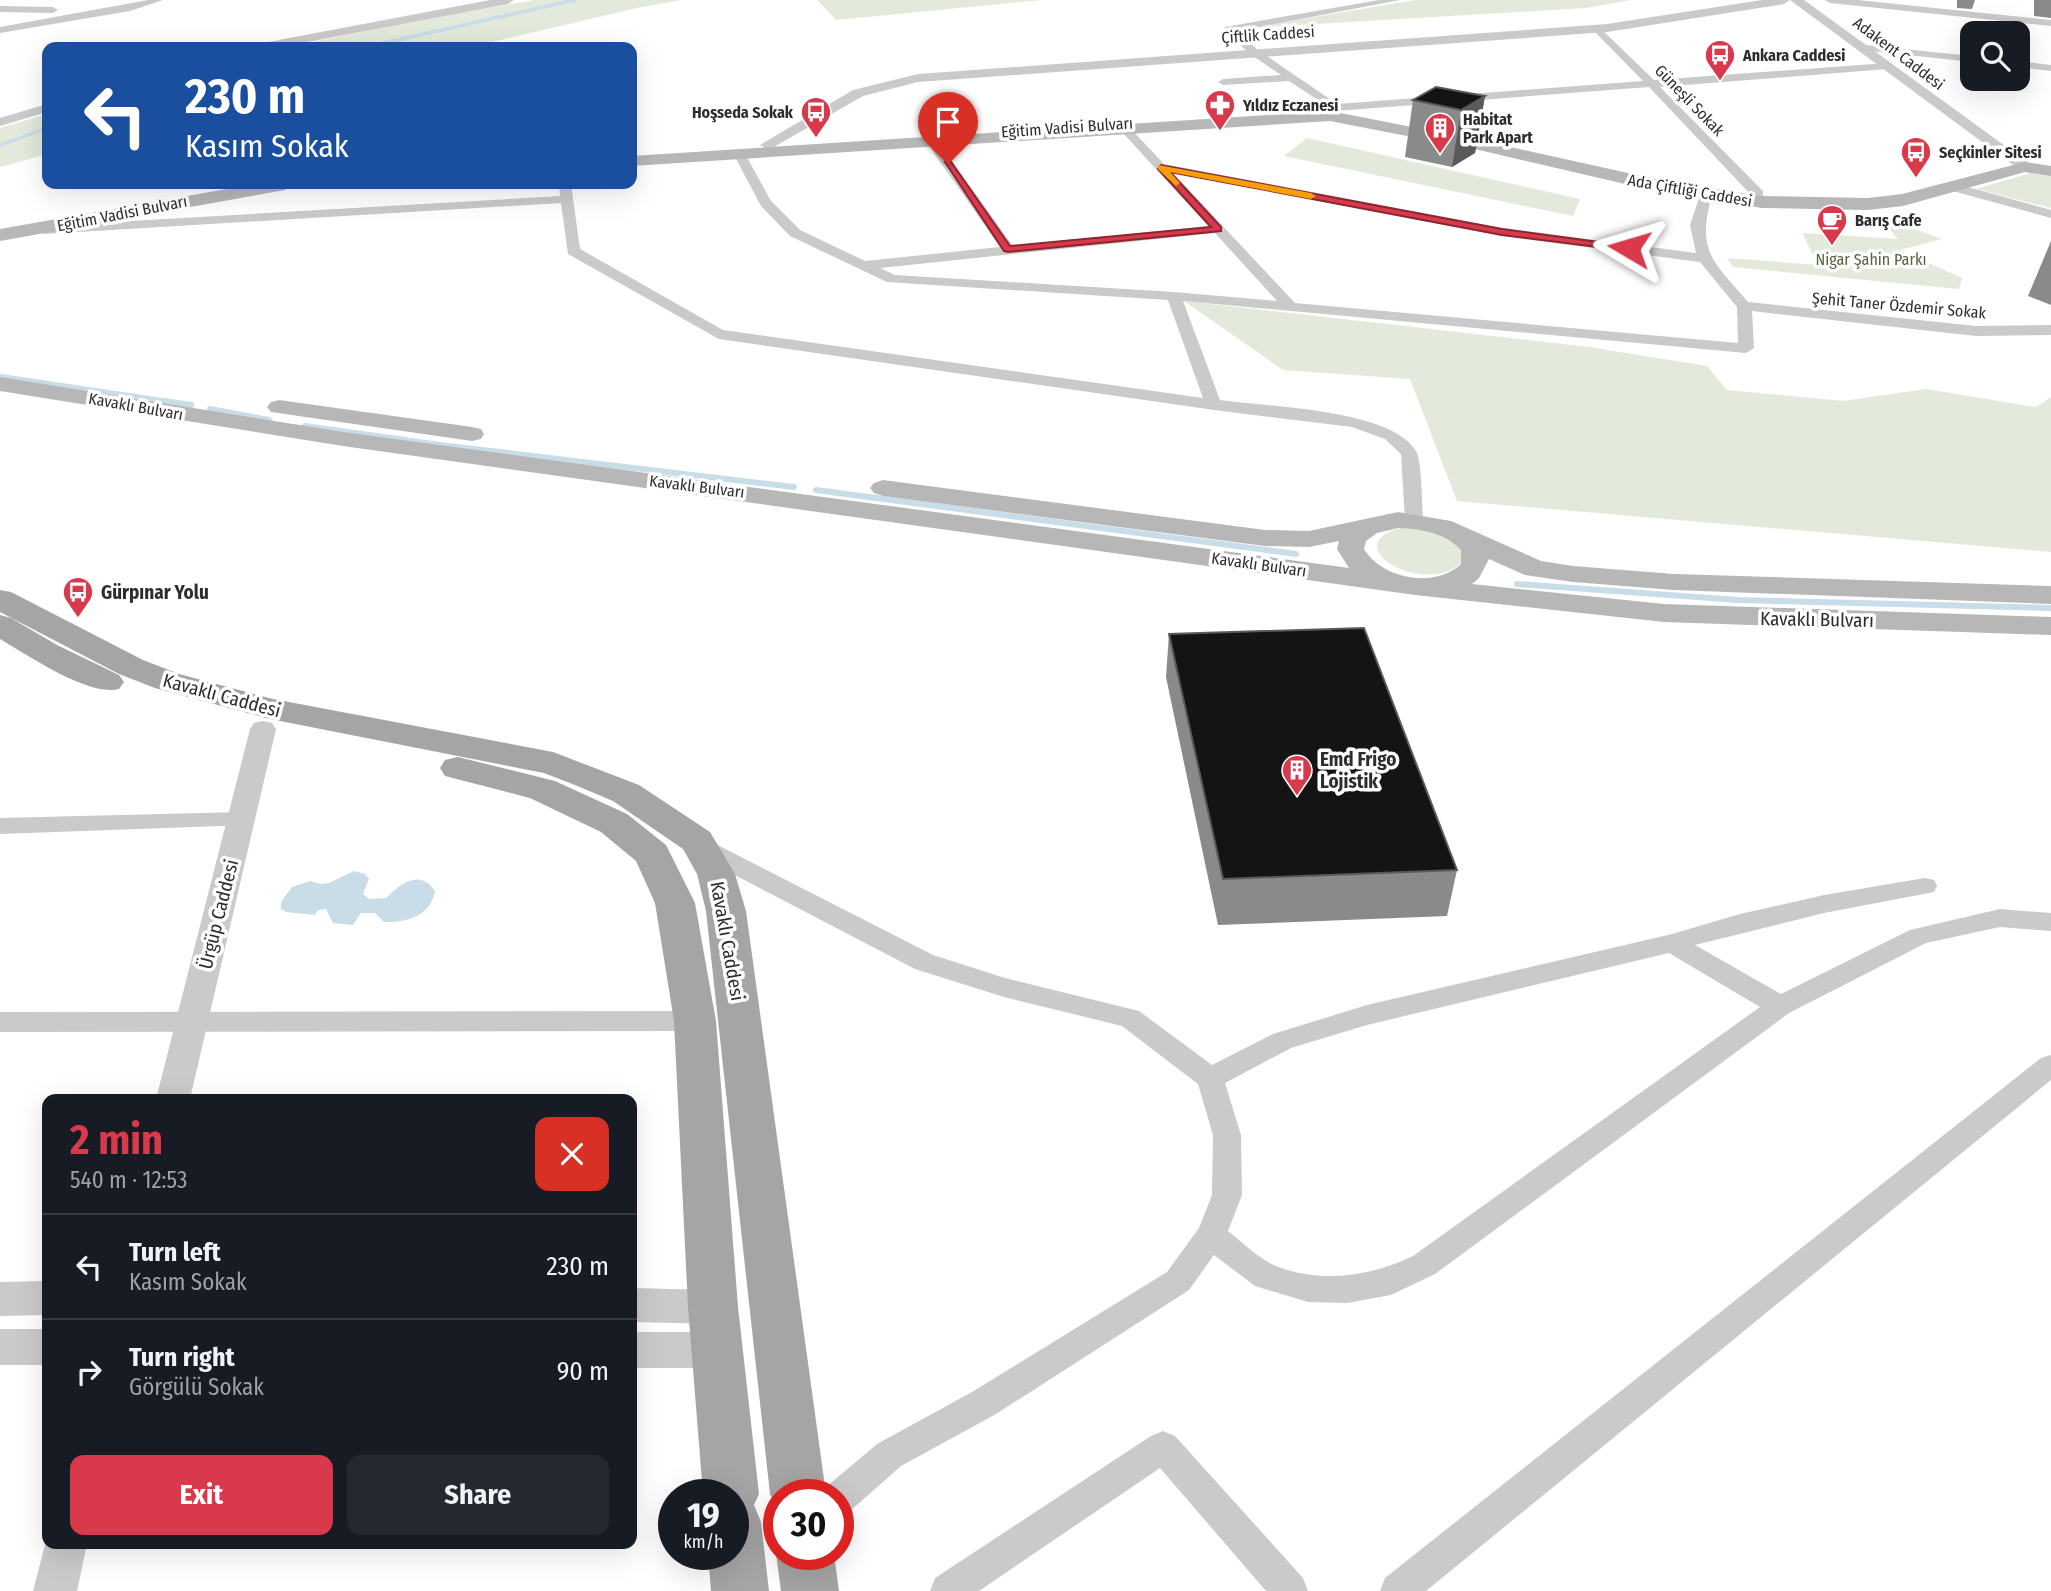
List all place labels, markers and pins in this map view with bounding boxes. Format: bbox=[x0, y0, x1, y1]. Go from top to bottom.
bus stop icon: Ankara Caddesi bbox=[1703, 38, 1737, 82]
place label: Ankara Caddesi bbox=[1742, 46, 1845, 65]
pharmacy icon: Yıldız Eczanesi bbox=[1203, 88, 1237, 132]
pin bbox=[918, 92, 978, 164]
bus stop icon: Hoşseda Sokak bbox=[799, 95, 833, 139]
place label: Yıldız Eczanesi bbox=[1242, 96, 1338, 115]
place label: Hoşseda Sokak bbox=[692, 103, 794, 123]
place label: Habitat Park Apart bbox=[1463, 110, 1533, 147]
building icon: Habitat Park Apart bbox=[1423, 111, 1457, 155]
bus stop icon: Seçkinler Sitesi bbox=[1899, 135, 1933, 179]
place label: Seçkinler Sitesi bbox=[1939, 143, 2042, 163]
cafe icon: Barış Cafe bbox=[1815, 203, 1849, 247]
place label: Barış Cafe bbox=[1855, 211, 1922, 231]
bus stop icon: Gürpınar Yolu bbox=[61, 575, 95, 619]
place label: Gürpınar Yolu bbox=[101, 581, 209, 604]
place label: Emd Frigo Lojistik bbox=[1320, 748, 1396, 793]
building icon: Emd Frigo Lojistik bbox=[1280, 753, 1314, 797]

